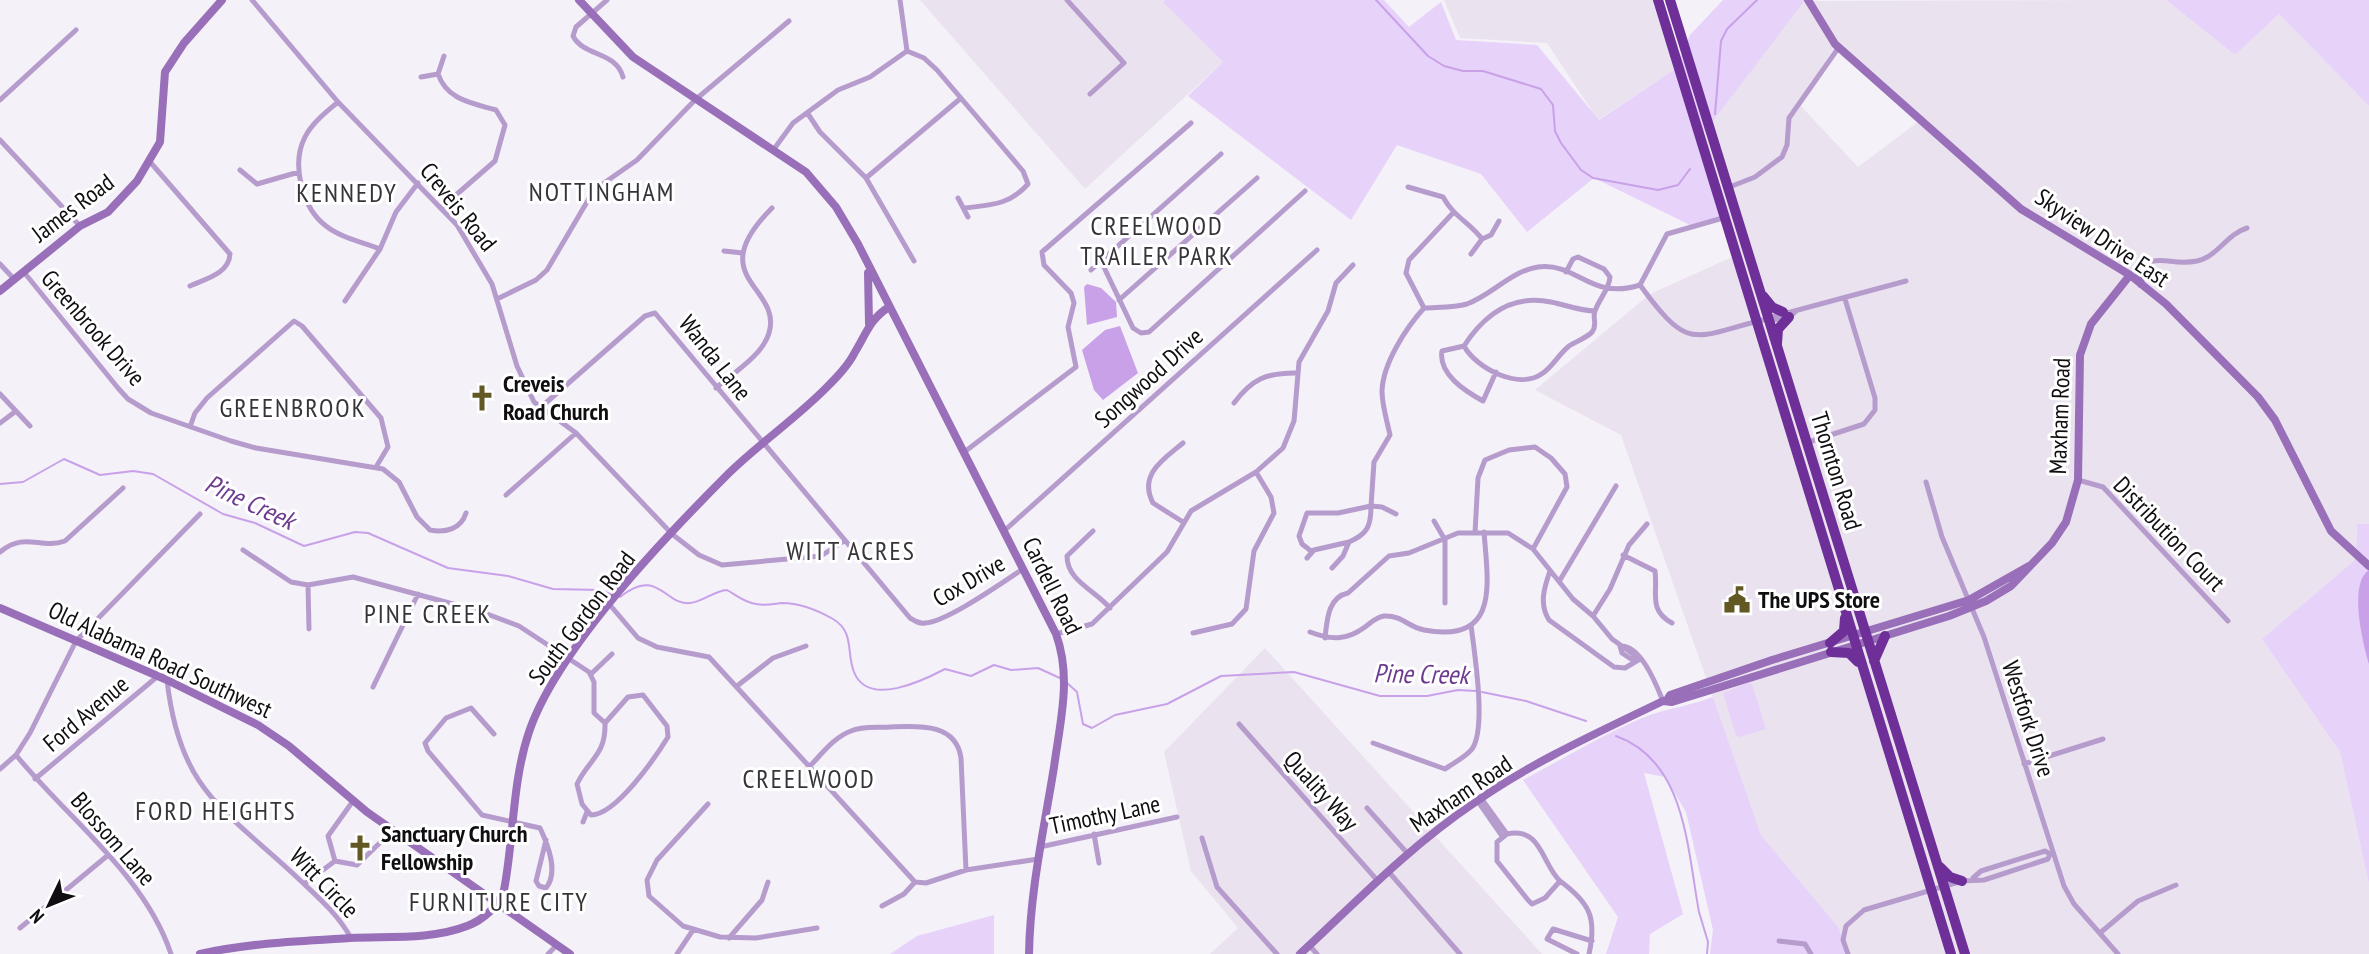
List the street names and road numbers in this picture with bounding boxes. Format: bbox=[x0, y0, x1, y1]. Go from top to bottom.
street label: Creveis Road bbox=[413, 156, 504, 257]
street label: James Road bbox=[25, 167, 120, 249]
street label: Skyview Drive East bbox=[2029, 181, 2176, 294]
street label: Greenbrook Drive bbox=[35, 263, 152, 392]
street label: Wanda Lane bbox=[672, 309, 758, 407]
street label: Songwood Drive bbox=[1088, 321, 1209, 434]
street label: Maxham Road bbox=[2042, 357, 2077, 475]
street label: Thornton Road bbox=[1804, 408, 1869, 534]
street label: Distribution Court bbox=[2107, 470, 2232, 598]
street label: Cardell Road bbox=[1016, 532, 1089, 639]
street label: South Gordon Road bbox=[521, 545, 642, 691]
street label: Cox Drive bbox=[927, 548, 1010, 614]
street label: Old Alabama Road Southwest bbox=[43, 594, 277, 725]
street label: Westfork Drive bbox=[1995, 657, 2062, 781]
street label: Ford Avenue bbox=[36, 669, 135, 758]
street label: Quality Way bbox=[1277, 744, 1365, 837]
street label: Maxham Road bbox=[1404, 748, 1518, 839]
street label: Blossom Lane bbox=[64, 785, 163, 892]
street label: Timothy Lane bbox=[1047, 788, 1163, 841]
street label: Witt Circle bbox=[283, 841, 366, 925]

